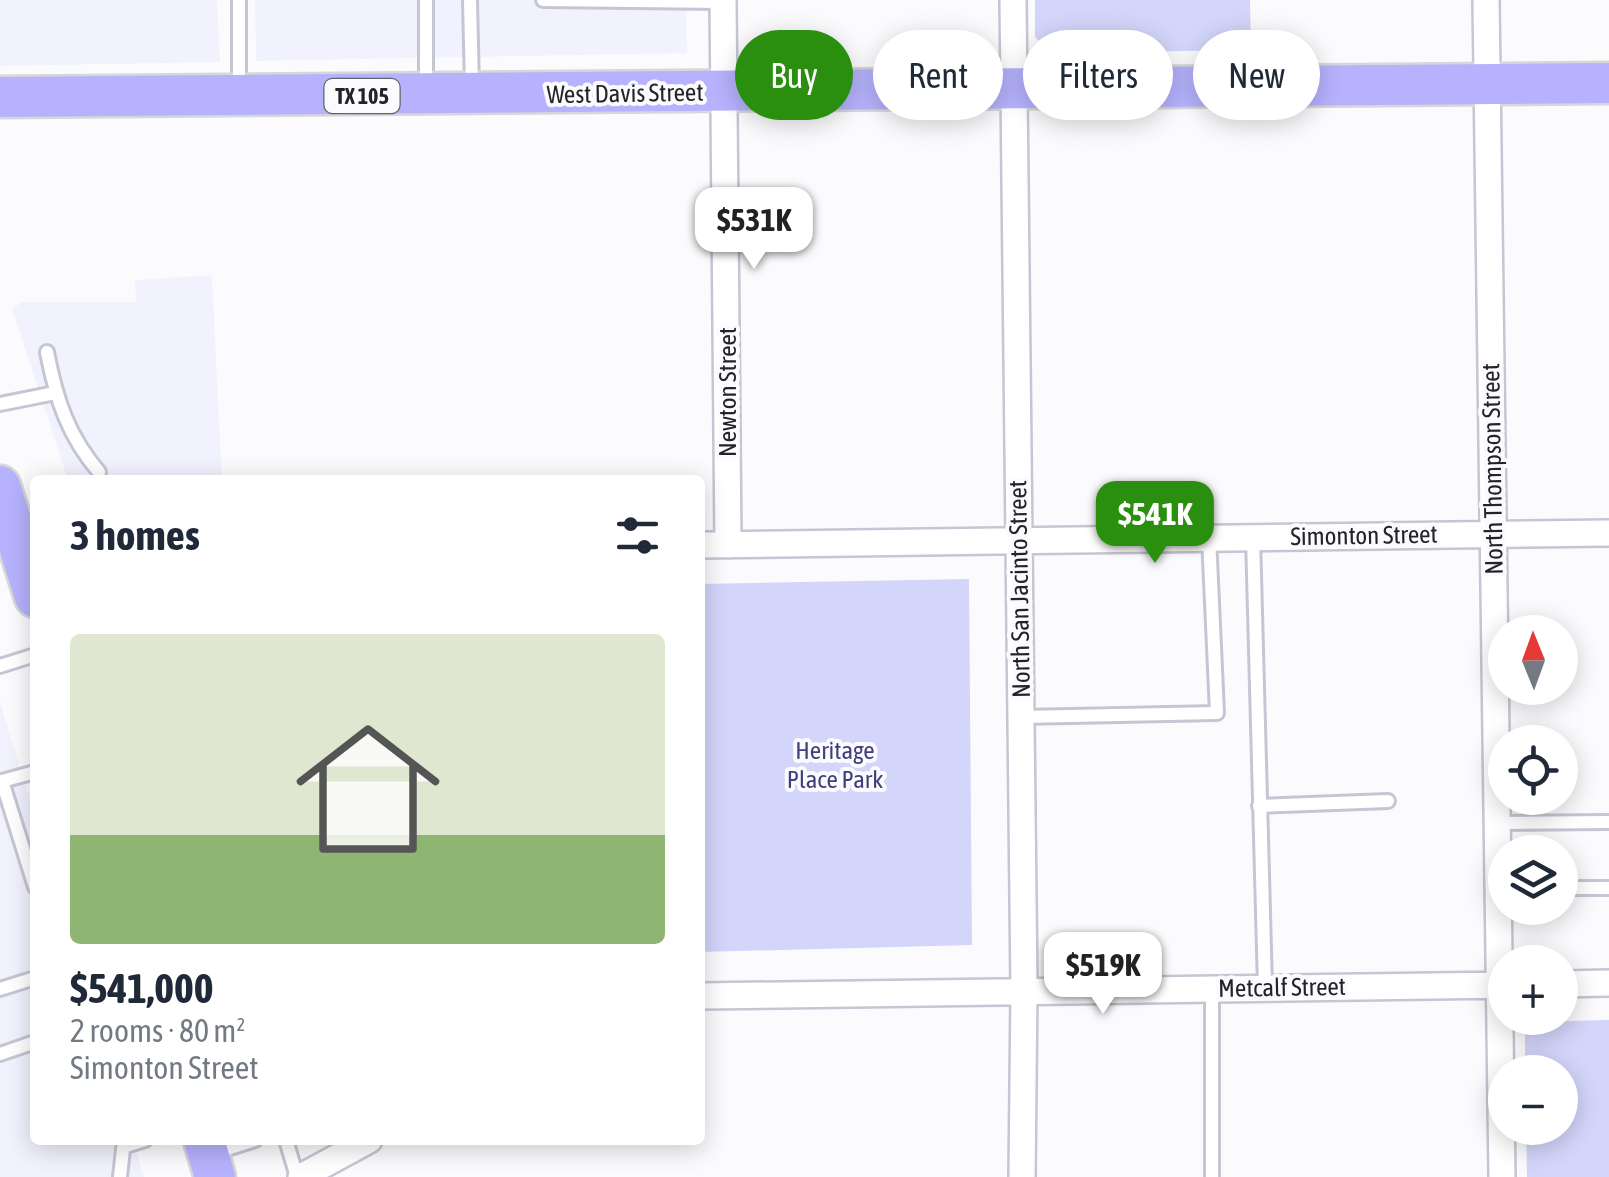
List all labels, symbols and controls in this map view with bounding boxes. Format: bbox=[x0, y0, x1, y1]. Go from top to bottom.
chip: Buy bbox=[735, 30, 853, 120]
chip: Rent bbox=[873, 30, 1003, 120]
chip: Filters bbox=[1023, 30, 1173, 120]
chip: New bbox=[1193, 30, 1320, 120]
street label: West Davis Street bbox=[546, 78, 704, 108]
road number: TX 105 bbox=[324, 79, 400, 113]
pin: $531K bbox=[684, 187, 824, 272]
text: $531K bbox=[717, 201, 791, 238]
street label: Newton Street bbox=[713, 327, 741, 457]
street label: North Thompson Street bbox=[1476, 363, 1508, 575]
street label: North San Jacinto Street bbox=[1003, 480, 1035, 698]
pin: $541K bbox=[1085, 481, 1225, 566]
text: $541K bbox=[1118, 495, 1192, 532]
icon: filters bbox=[610, 508, 665, 563]
text: 3 homes bbox=[70, 511, 200, 559]
street label: Simonton Street bbox=[1290, 520, 1438, 550]
north arrow bbox=[1488, 615, 1578, 705]
map controls bbox=[1488, 615, 1578, 1145]
icon: home bbox=[278, 699, 458, 879]
button: locate bbox=[1488, 725, 1578, 815]
park label: Heritage Place Park bbox=[787, 736, 883, 793]
button: layers bbox=[1488, 835, 1578, 925]
pin: $519K bbox=[1033, 932, 1173, 1017]
button: + bbox=[1488, 945, 1578, 1035]
text: $519K bbox=[1066, 946, 1140, 983]
text: $541,000 bbox=[70, 964, 214, 1012]
street label: Metcalf Street bbox=[1218, 972, 1346, 1002]
text: 2 rooms · 80 m² bbox=[70, 1012, 245, 1049]
text: Simonton Street bbox=[70, 1049, 258, 1086]
button: − bbox=[1488, 1055, 1578, 1145]

